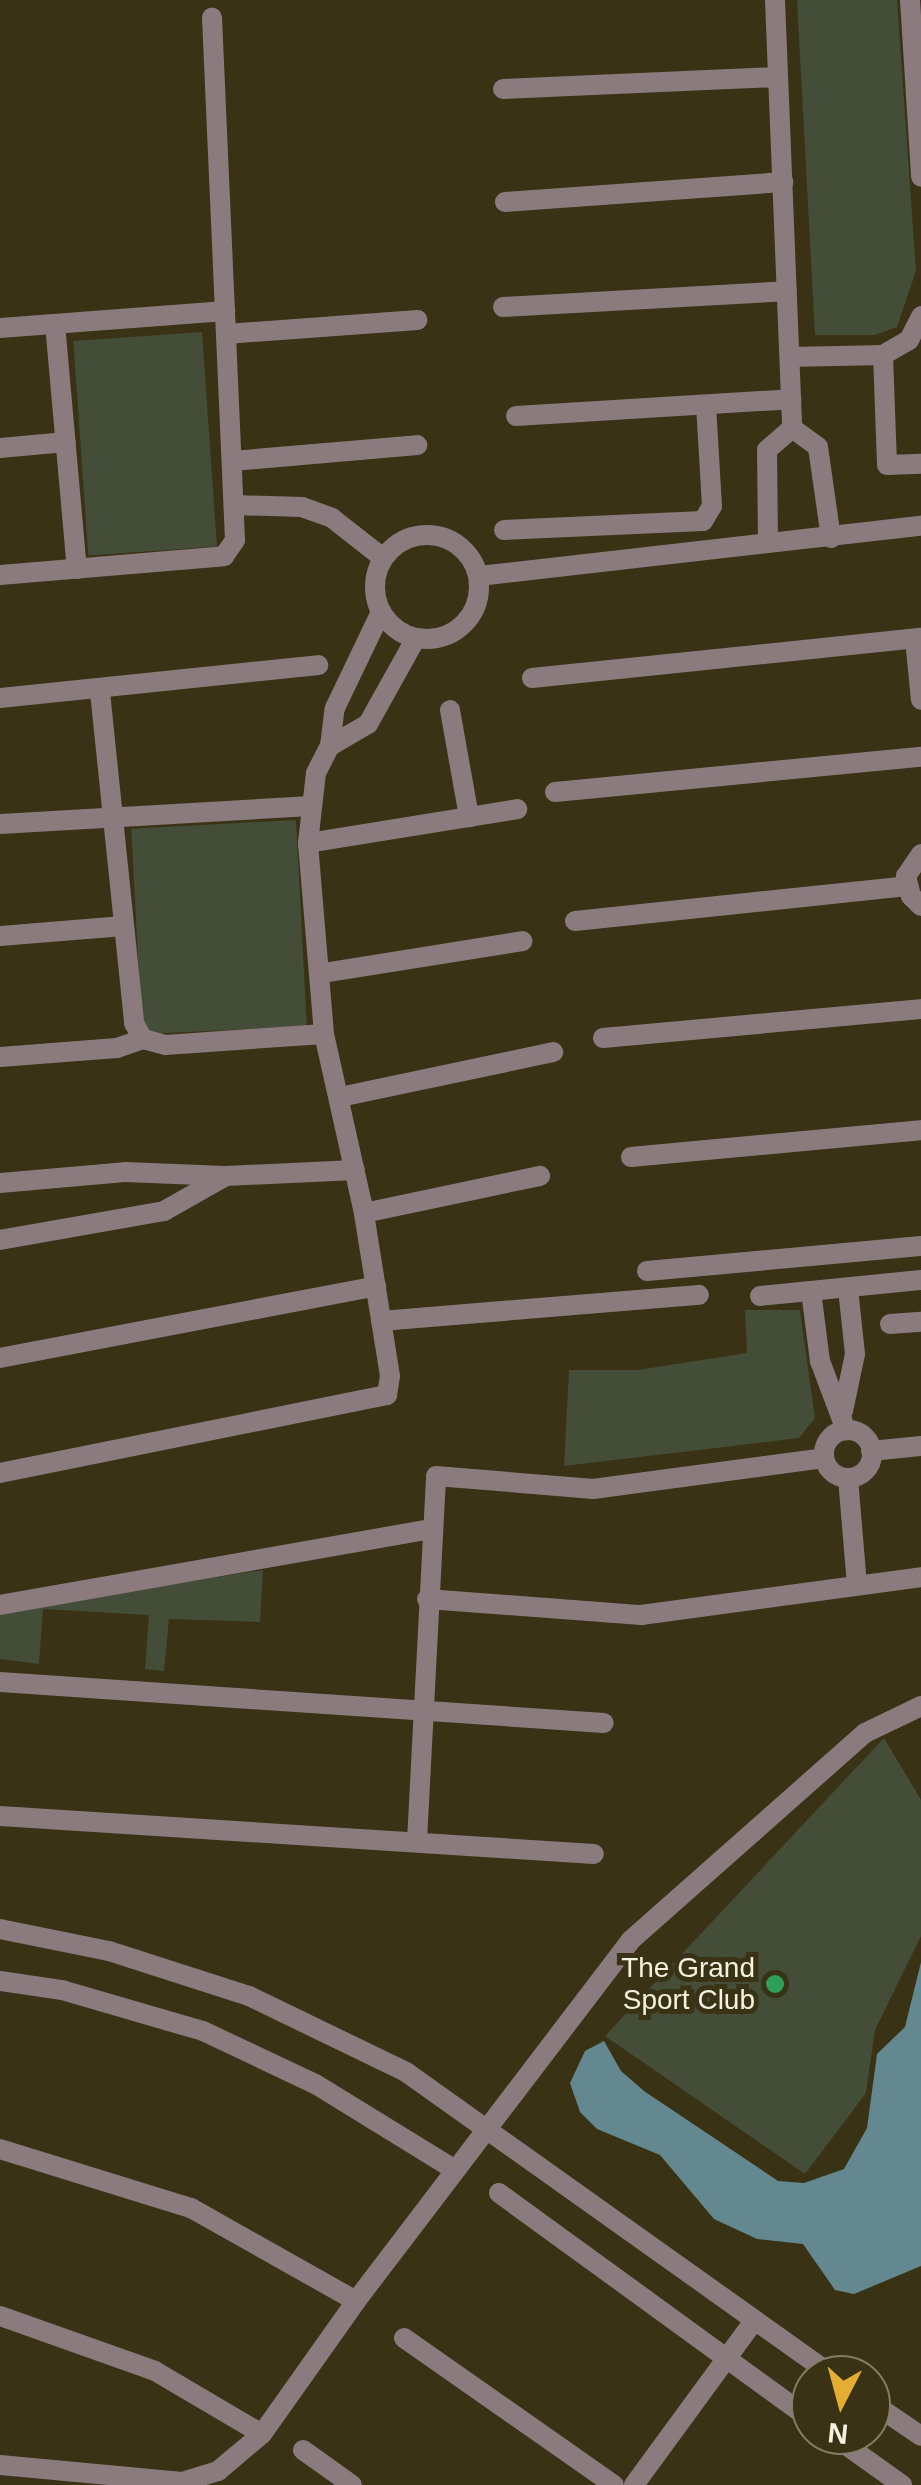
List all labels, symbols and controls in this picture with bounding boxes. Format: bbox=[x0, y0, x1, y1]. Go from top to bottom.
place label: The Grand Sport Club bbox=[621, 1951, 755, 2017]
marker: The Grand Sport Club bbox=[764, 1973, 786, 1995]
north arrow bbox=[791, 2355, 891, 2455]
text: N bbox=[826, 2417, 850, 2450]

